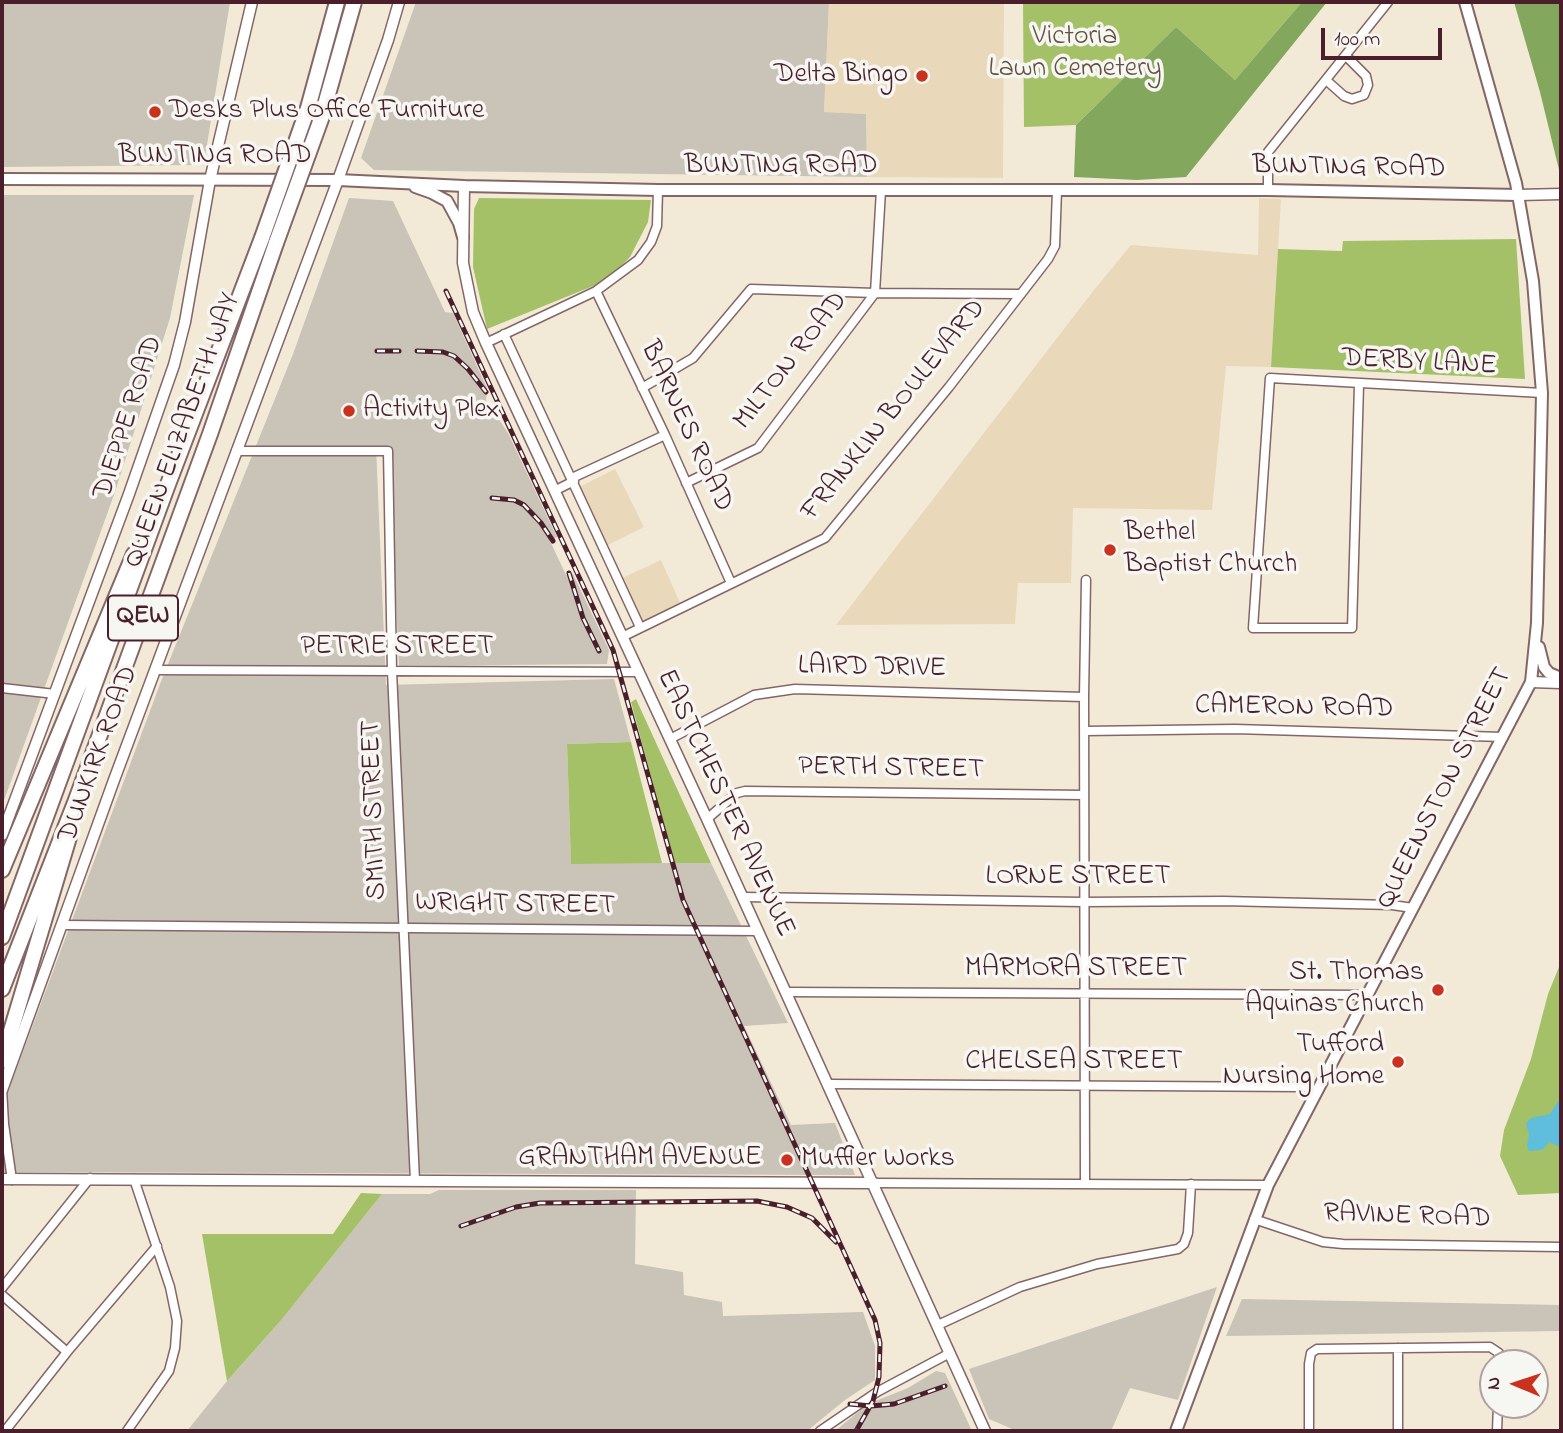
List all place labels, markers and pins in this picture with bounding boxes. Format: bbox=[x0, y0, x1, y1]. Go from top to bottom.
place label: Delta Bingo bbox=[774, 59, 908, 93]
marker: Delta Bingo bbox=[914, 68, 930, 84]
place label: Desks Plus Office Furniture bbox=[169, 95, 484, 129]
marker: Desks Plus Office Furniture bbox=[147, 104, 163, 120]
place label: Activity Plex bbox=[363, 394, 499, 428]
marker: Activity Plex bbox=[341, 403, 357, 419]
place label: Bethel Baptist Church bbox=[1124, 517, 1297, 583]
marker: Bethel Baptist Church bbox=[1102, 542, 1118, 558]
place label: St. Thomas Aquinas Church bbox=[1245, 957, 1424, 1023]
marker: St. Thomas Aquinas Church bbox=[1430, 982, 1446, 998]
place label: Tufford Nursing Home bbox=[1223, 1029, 1384, 1095]
marker: Tufford Nursing Home bbox=[1390, 1054, 1406, 1070]
place label: Muffler Works bbox=[801, 1143, 955, 1177]
marker: Muffler Works bbox=[779, 1152, 795, 1168]

